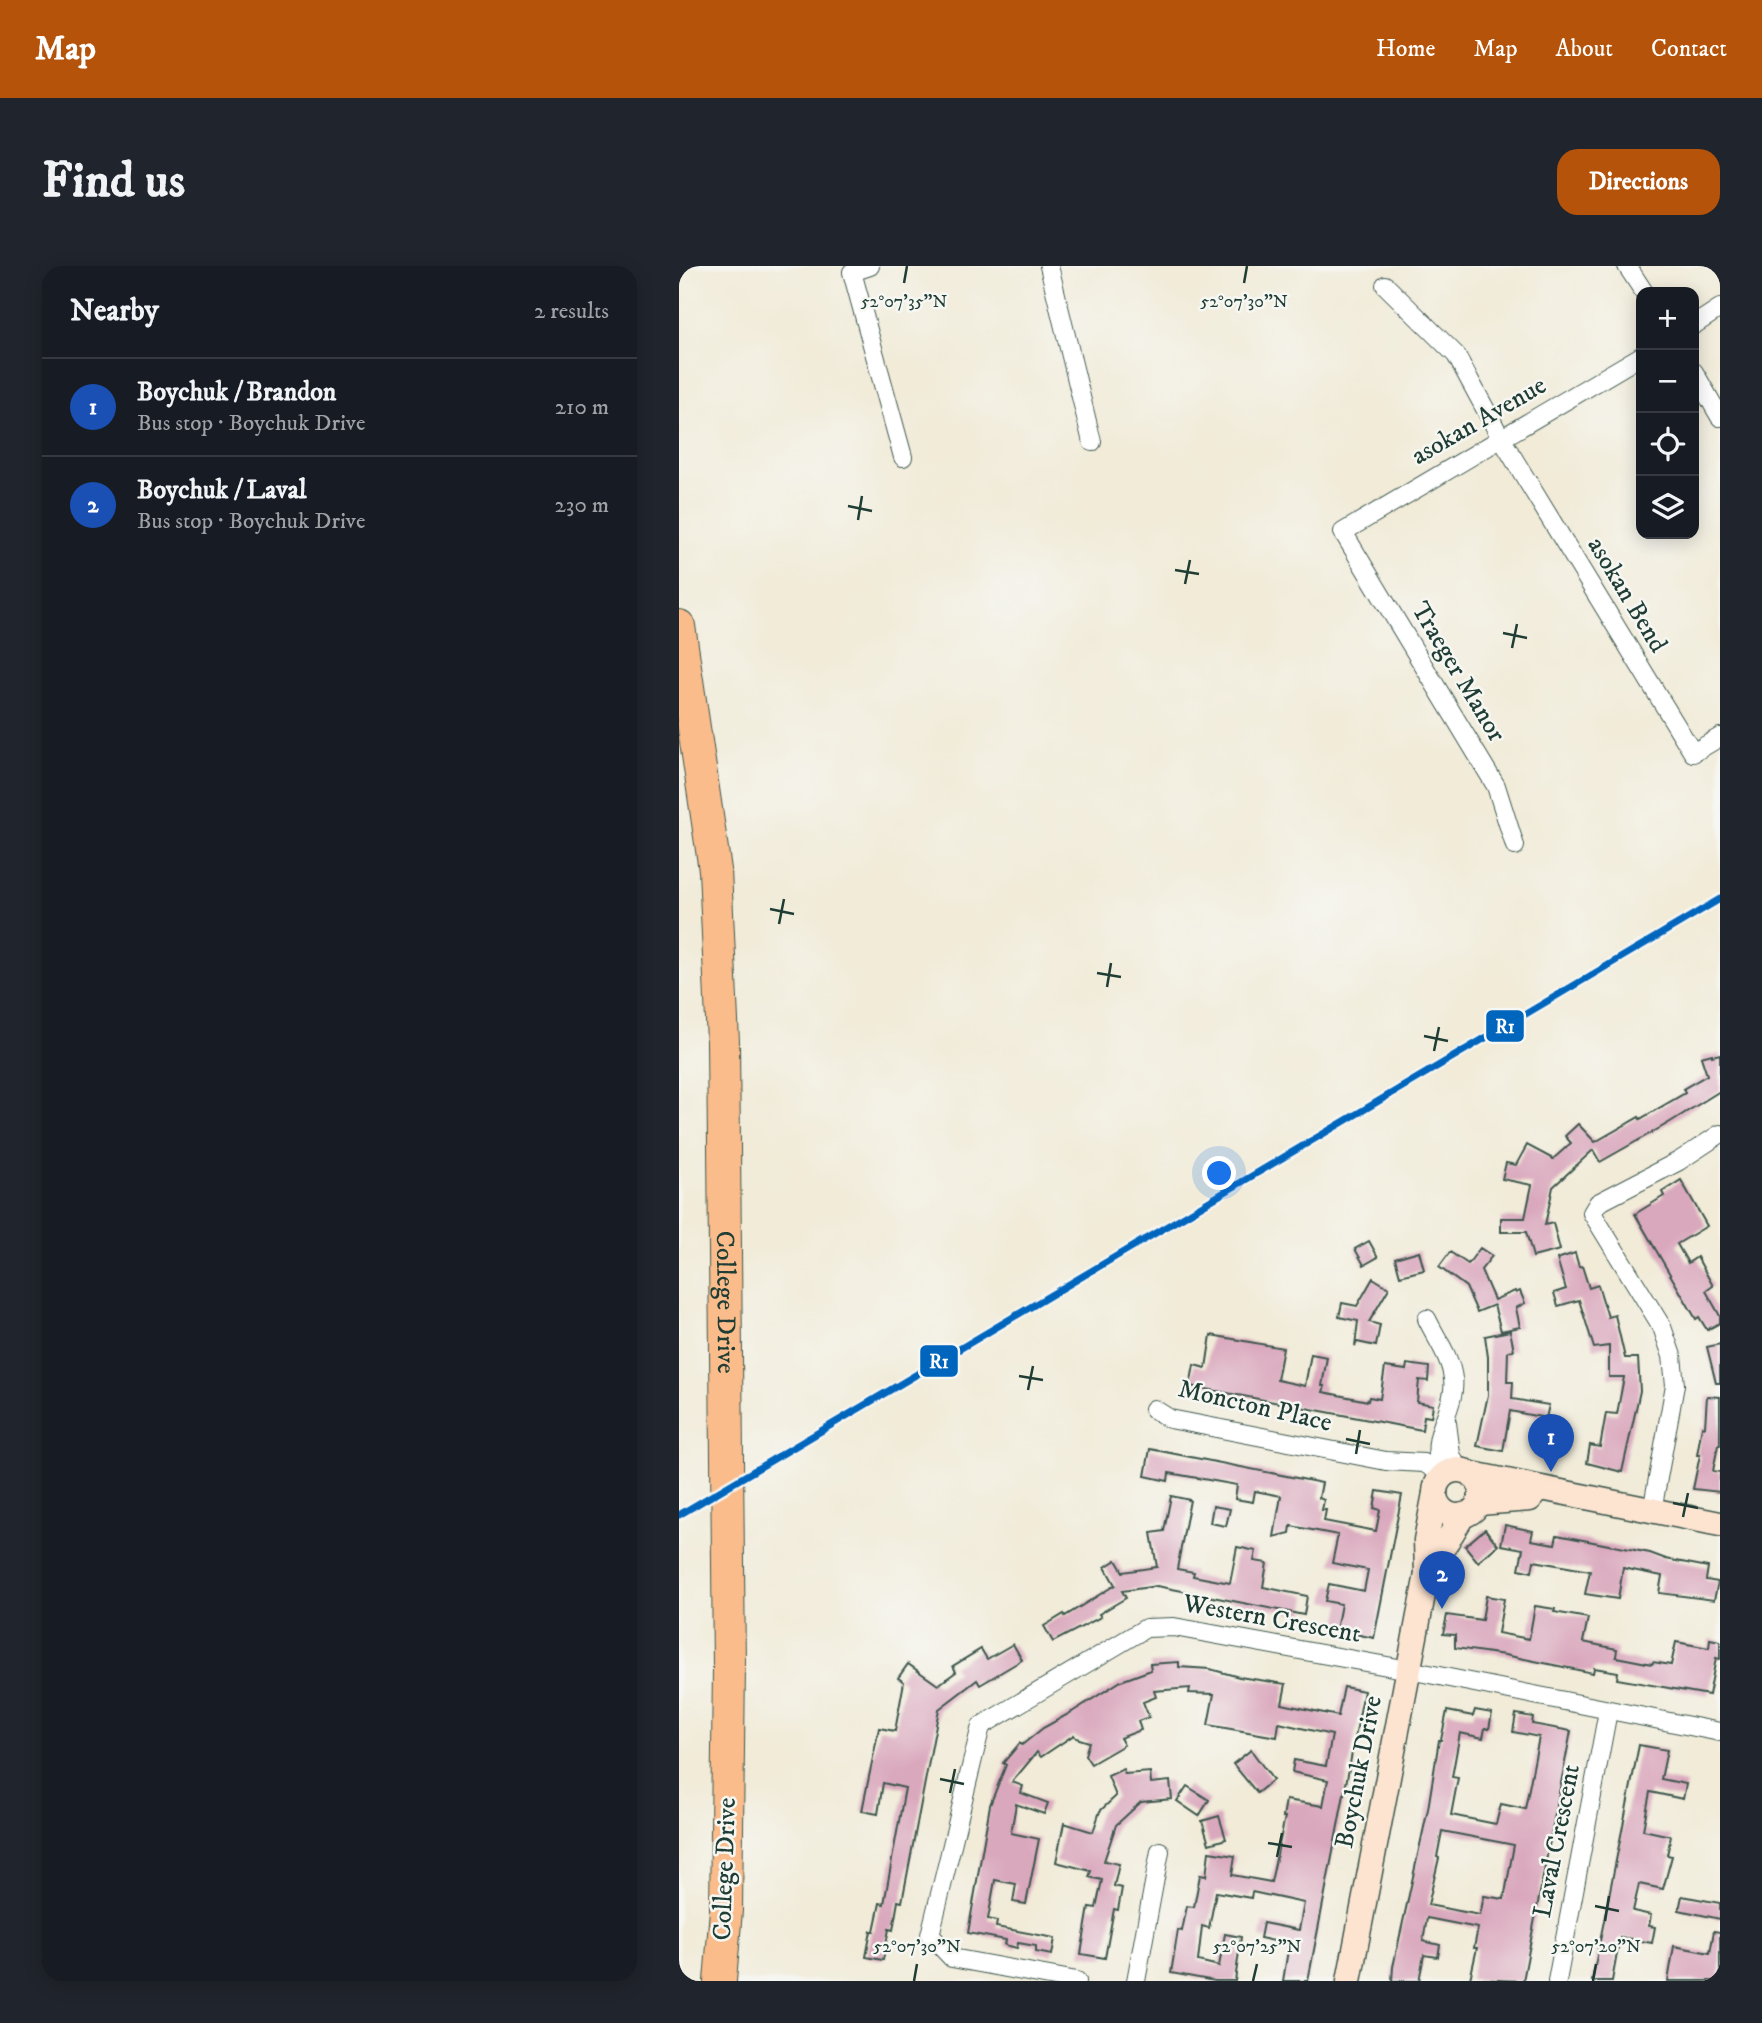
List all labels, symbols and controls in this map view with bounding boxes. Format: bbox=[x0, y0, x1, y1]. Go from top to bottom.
text: Map bbox=[35, 29, 96, 70]
text: Home bbox=[1376, 34, 1435, 64]
text: Map bbox=[1473, 34, 1518, 64]
text: About bbox=[1556, 34, 1613, 64]
text: Contact bbox=[1651, 34, 1727, 64]
button: Directions bbox=[1557, 149, 1720, 215]
text: Find us bbox=[42, 151, 185, 213]
map controls bbox=[1636, 287, 1699, 539]
button: + bbox=[1636, 287, 1699, 350]
text: 52°07'35"N bbox=[861, 291, 948, 313]
text: 52°07'30"N bbox=[1200, 291, 1288, 313]
text: Nearby bbox=[70, 293, 159, 330]
text: 2 results bbox=[534, 297, 609, 326]
button: − bbox=[1636, 350, 1699, 413]
street label: asokan Avenue bbox=[1406, 369, 1552, 473]
text: Boychuk / Brandon bbox=[137, 376, 336, 409]
text: 1 bbox=[89, 393, 97, 422]
text: 210 m bbox=[555, 393, 609, 422]
text: Bus stop · Boychuk Drive bbox=[137, 409, 365, 438]
button: locate bbox=[1636, 413, 1699, 476]
text: Boychuk / Laval bbox=[137, 474, 307, 507]
button: layers bbox=[1636, 476, 1699, 539]
text: 2 bbox=[87, 491, 99, 520]
text: 230 m bbox=[555, 491, 609, 520]
text: Bus stop · Boychuk Drive bbox=[137, 507, 365, 536]
street label: asokan Bend bbox=[1580, 531, 1674, 659]
street label: Traeger Manor bbox=[1403, 596, 1513, 748]
line badge: R1 bbox=[1485, 1009, 1525, 1043]
text: R1 bbox=[1495, 1016, 1515, 1039]
your location bbox=[1202, 1156, 1236, 1190]
street label: College Drive bbox=[708, 1230, 743, 1374]
line badge: R1 bbox=[919, 1344, 959, 1378]
text: R1 bbox=[929, 1351, 949, 1374]
street label: Moncton Place bbox=[1175, 1372, 1335, 1440]
pin: 1 bbox=[1528, 1414, 1574, 1472]
pin: 2 bbox=[1419, 1551, 1465, 1609]
street label: Western Crescent bbox=[1180, 1587, 1363, 1651]
street label: Boychuk Drive bbox=[1328, 1693, 1390, 1851]
street label: Laval Crescent bbox=[1526, 1761, 1588, 1921]
street label: College Drive bbox=[706, 1797, 744, 1941]
text: 52°07'30"N bbox=[873, 1936, 961, 1958]
text: 52°07'25"N bbox=[1213, 1936, 1302, 1958]
text: 52°07'20"N bbox=[1551, 1936, 1641, 1958]

